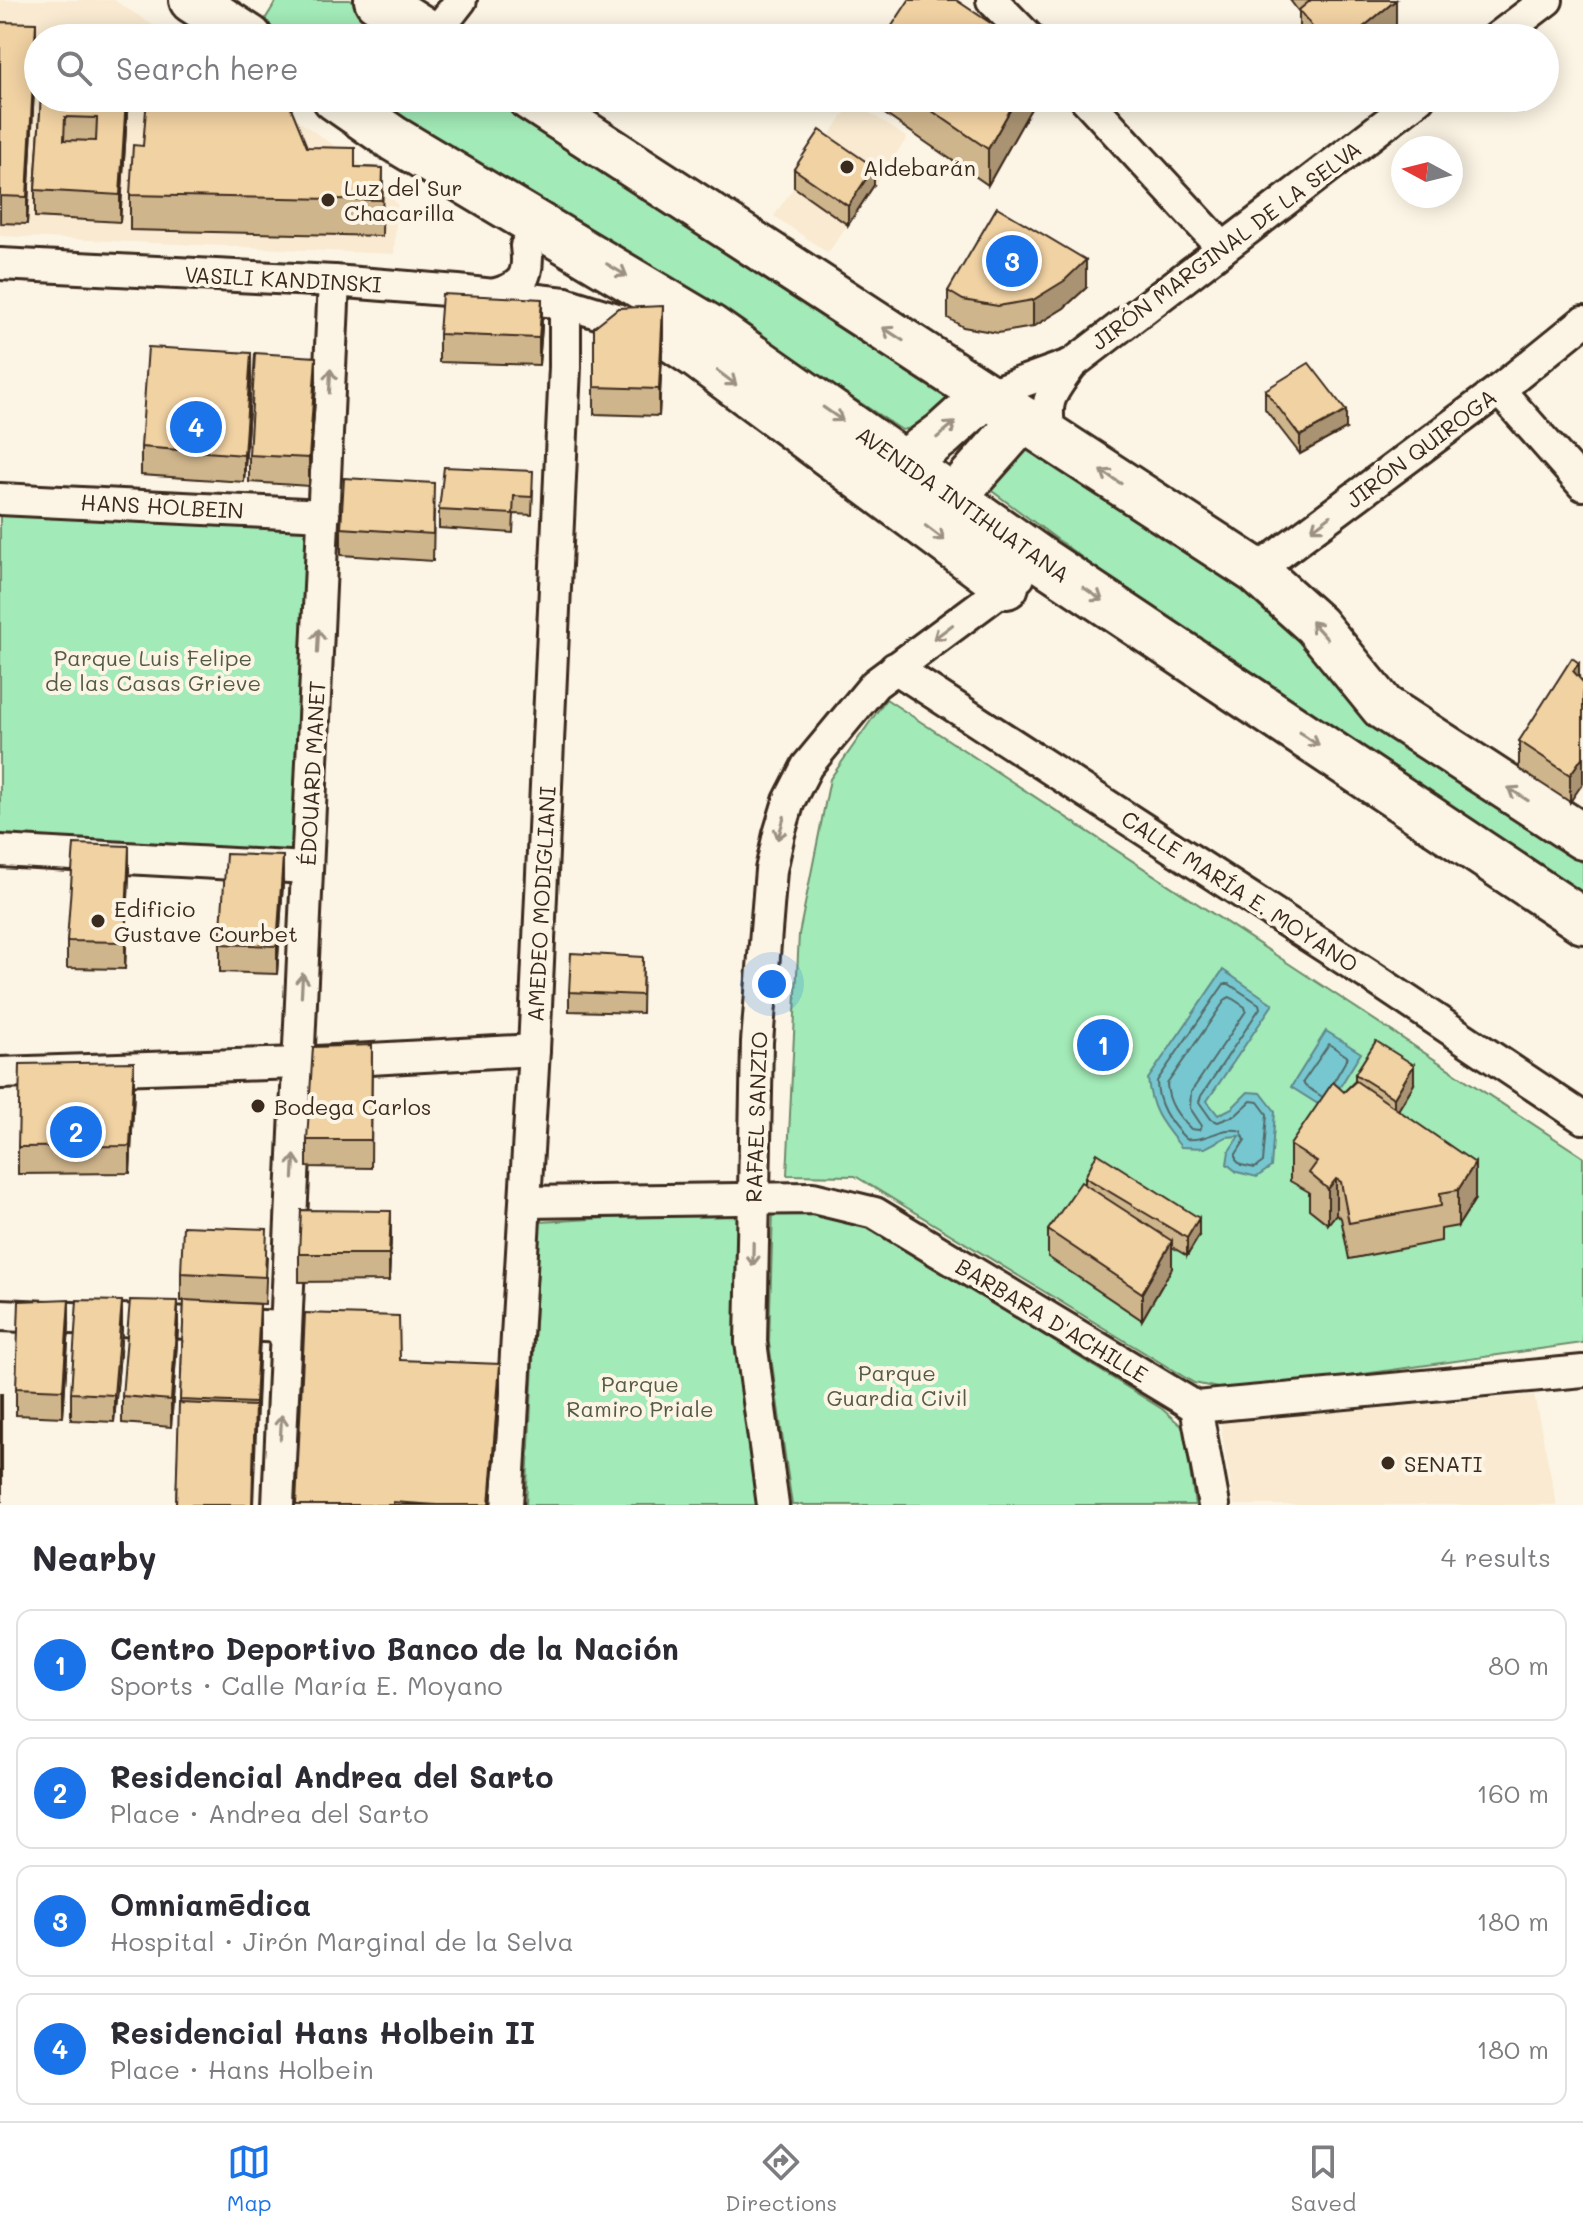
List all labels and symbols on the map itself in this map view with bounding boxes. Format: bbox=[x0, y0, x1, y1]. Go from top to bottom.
street label: JIRÓN MARGINAL DE LA SELVA bbox=[1085, 134, 1367, 356]
north arrow bbox=[1391, 136, 1463, 208]
place label: Aldebarán bbox=[863, 153, 976, 182]
marker: Aldebarán bbox=[838, 158, 856, 176]
place label: Luz del Sur Chacarilla bbox=[344, 173, 462, 227]
marker: Luz del Sur Chacarilla bbox=[319, 191, 337, 209]
pin: 3 bbox=[986, 231, 1038, 291]
street label: VASILI KANDINSKI bbox=[184, 259, 382, 299]
one-way arrow bbox=[605, 262, 628, 278]
one-way arrow bbox=[883, 326, 905, 342]
one-way arrow bbox=[322, 368, 337, 395]
one-way arrow bbox=[716, 369, 737, 386]
street label: JIRÓN QUIROGA bbox=[1340, 382, 1502, 514]
pin: 4 bbox=[170, 397, 222, 457]
one-way arrow bbox=[822, 406, 844, 422]
street label: AVENIDA INTIHUATANA bbox=[851, 419, 1075, 589]
one-way arrow bbox=[936, 421, 956, 439]
one-way arrow bbox=[1100, 469, 1122, 485]
street label: HANS HOLBEIN bbox=[80, 487, 244, 525]
one-way arrow bbox=[1311, 514, 1332, 531]
one-way arrow bbox=[924, 525, 946, 541]
one-way arrow bbox=[1081, 586, 1103, 602]
one-way arrow bbox=[1311, 621, 1329, 641]
one-way arrow bbox=[933, 624, 955, 640]
one-way arrow bbox=[310, 628, 325, 655]
park label: Parque Luis Felipe de las Casas Grieve bbox=[45, 643, 261, 697]
street label: ÉDOUARD MANET bbox=[293, 680, 331, 866]
one-way arrow bbox=[1297, 731, 1320, 747]
street label: AMEDEO MODIGLIANI bbox=[520, 785, 562, 1023]
one-way arrow bbox=[1507, 786, 1529, 803]
street label: CALLE MARÍA E. MOYANO bbox=[1116, 803, 1364, 979]
one-way arrow bbox=[773, 815, 787, 840]
place label: Edificio Gustave Courbet bbox=[114, 894, 298, 948]
marker: Edificio Gustave Courbet bbox=[89, 912, 107, 930]
your location bbox=[752, 964, 792, 1004]
one-way arrow bbox=[295, 972, 310, 999]
pin: 1 bbox=[1077, 1015, 1129, 1075]
street label: RAFAEL SANZIO bbox=[739, 1031, 773, 1203]
place label: Bodega Carlos bbox=[274, 1092, 432, 1121]
marker: Bodega Carlos bbox=[249, 1097, 267, 1115]
pin: 2 bbox=[50, 1102, 102, 1162]
one-way arrow bbox=[286, 1154, 301, 1181]
one-way arrow bbox=[745, 1240, 760, 1267]
street label: BARBARA D'ACHILLE bbox=[951, 1251, 1153, 1389]
park label: Parque Guardia Civil bbox=[827, 1358, 967, 1412]
park label: Parque Ramiro Priale bbox=[566, 1369, 714, 1423]
one-way arrow bbox=[274, 1414, 289, 1441]
place label: SENATI bbox=[1404, 1449, 1482, 1478]
marker: SENATI bbox=[1379, 1454, 1397, 1472]

